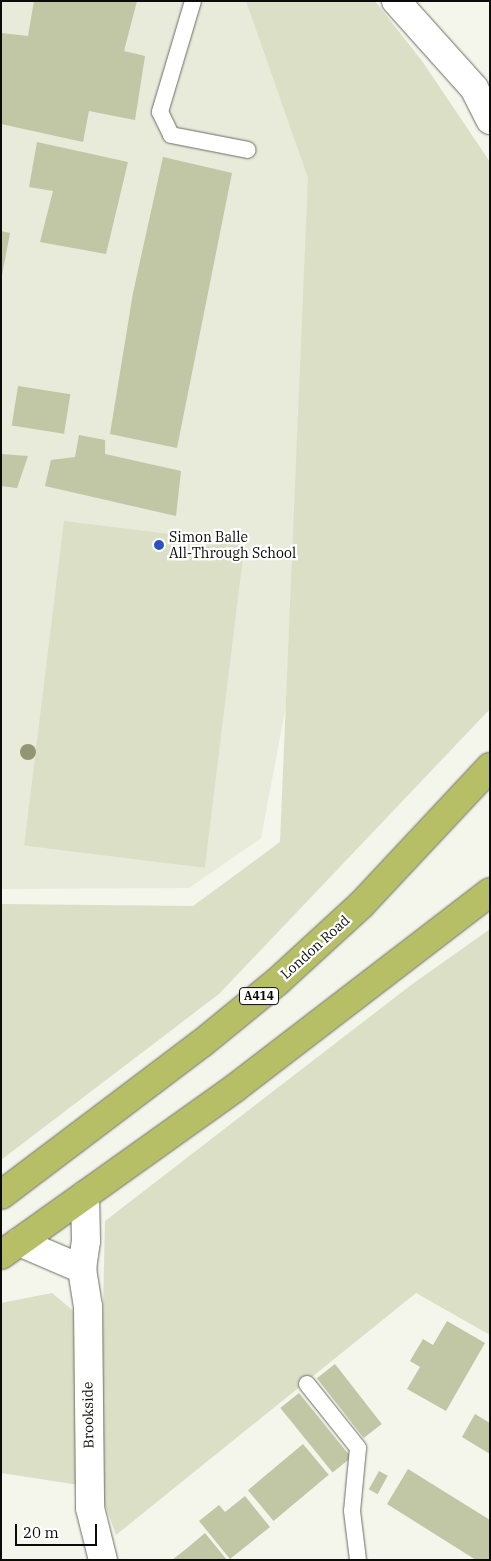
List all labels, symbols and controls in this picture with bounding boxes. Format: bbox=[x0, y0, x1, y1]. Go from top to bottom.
place label: Simon Balle All-Through School bbox=[169, 529, 296, 562]
marker: Simon Balle All-Through School bbox=[153, 539, 165, 551]
street label: London Road bbox=[277, 912, 353, 982]
road number: A414 bbox=[239, 986, 279, 1006]
street label: Brookside bbox=[79, 1381, 97, 1449]
scale bar bbox=[18, 1514, 100, 1546]
text: 20 m bbox=[23, 1523, 59, 1542]

